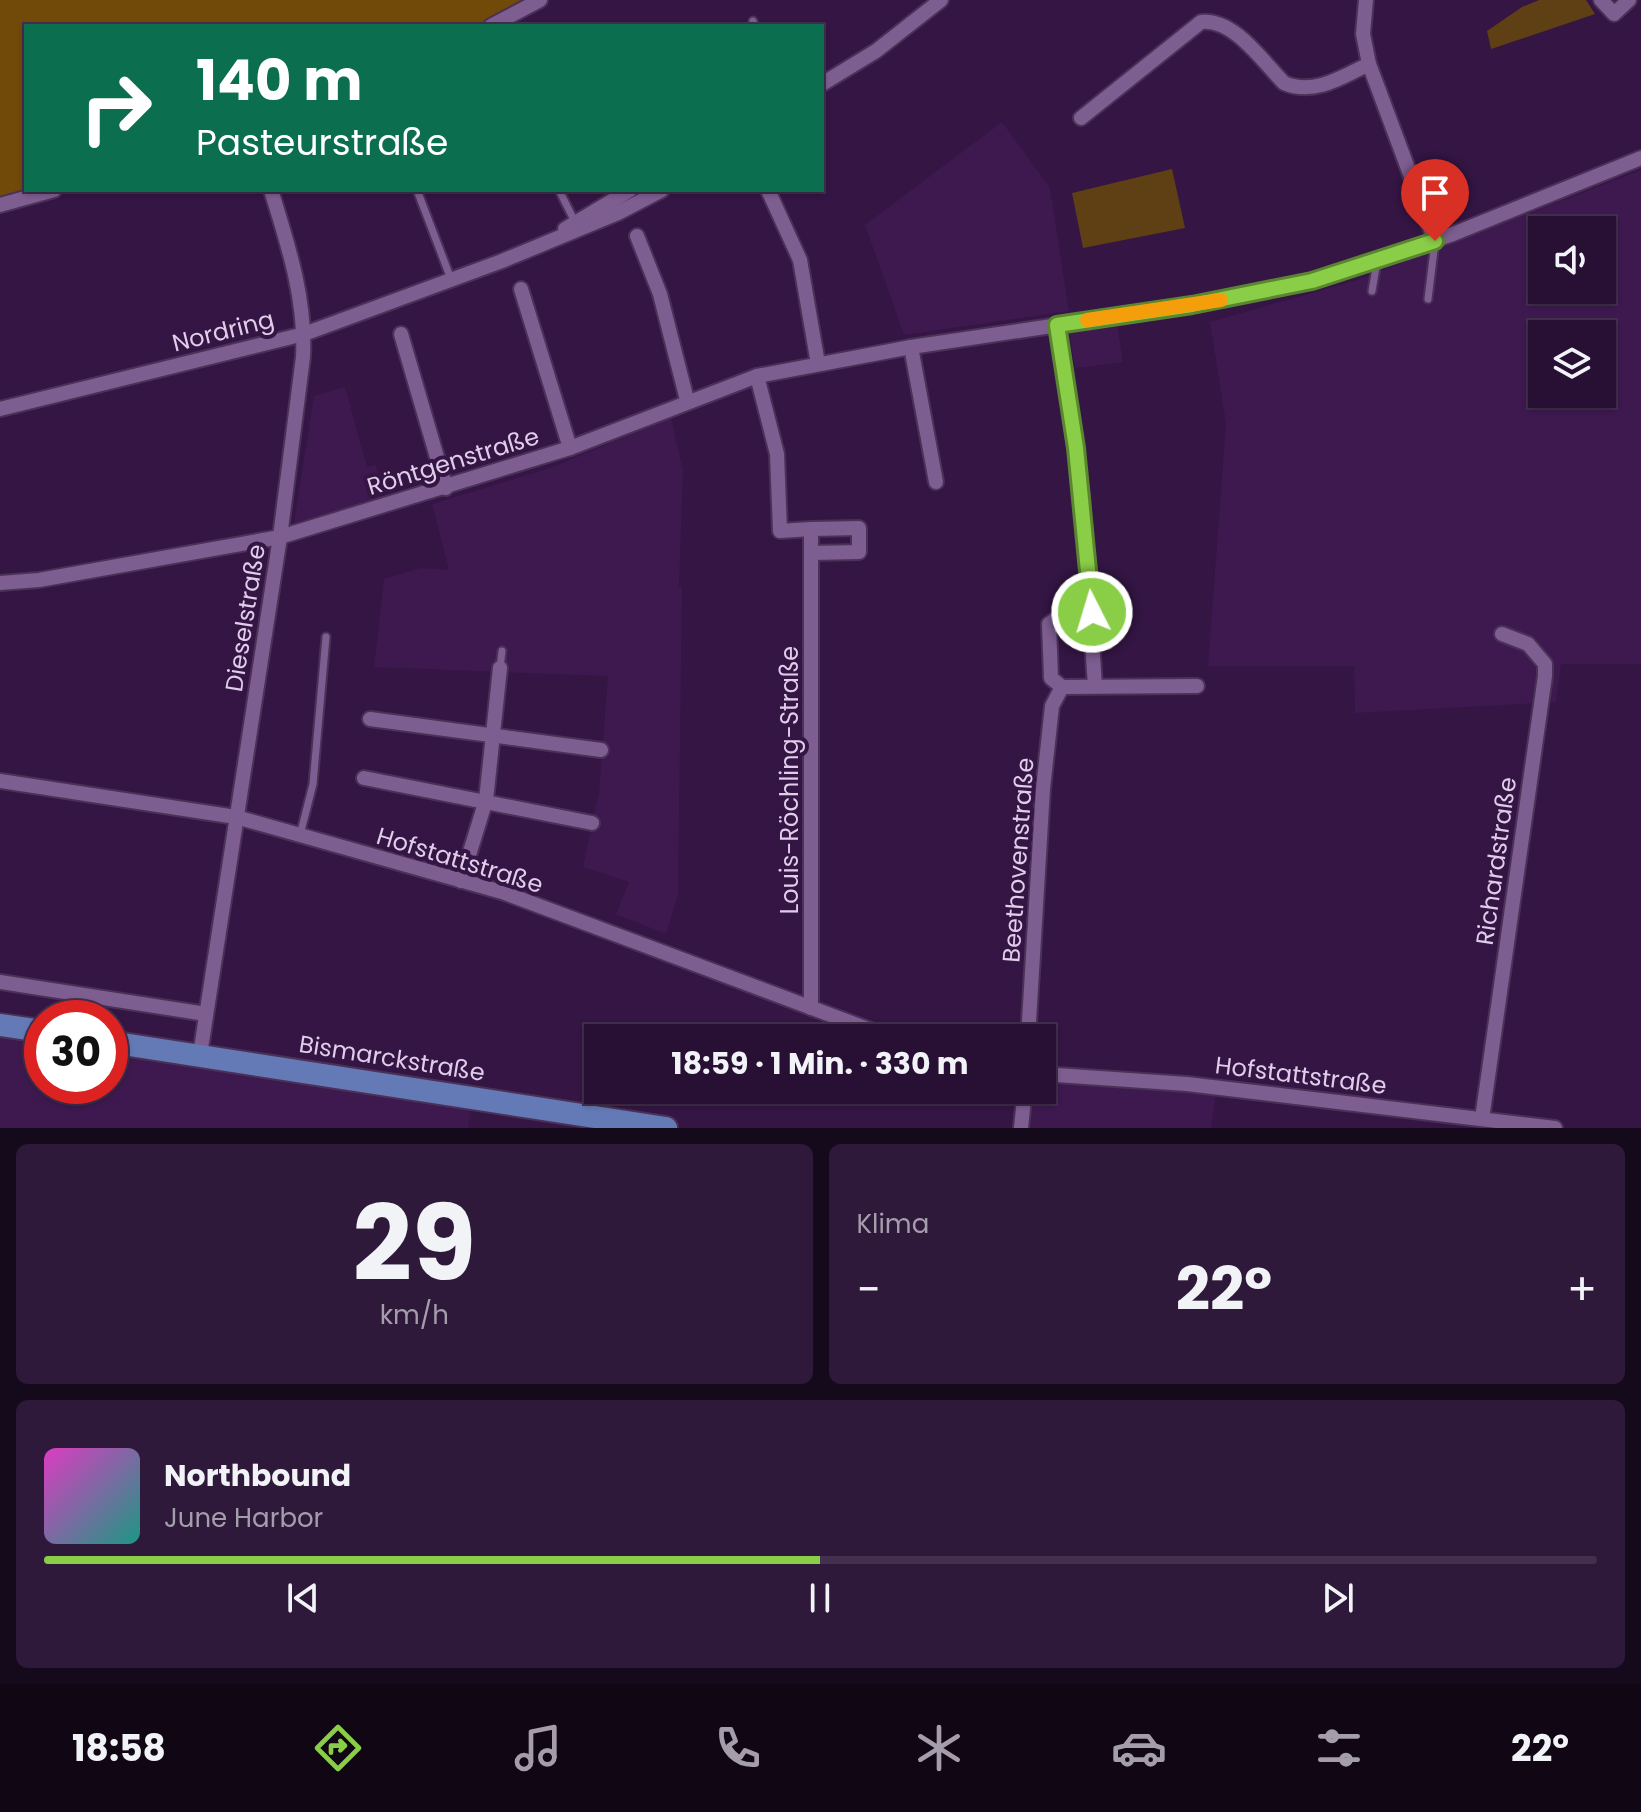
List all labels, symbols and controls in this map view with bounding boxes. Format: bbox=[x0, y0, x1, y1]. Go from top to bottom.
text: 140 m bbox=[196, 41, 363, 120]
icon: right bbox=[64, 56, 168, 160]
text: Pasteurstraße bbox=[196, 117, 448, 168]
pin bbox=[1401, 159, 1469, 241]
icon: arrive bbox=[1413, 171, 1457, 215]
map controls bbox=[1528, 216, 1616, 408]
button: sound bbox=[1528, 216, 1616, 304]
street label: Nordring bbox=[169, 302, 277, 360]
button: layers bbox=[1528, 320, 1616, 408]
street label: Röntgenstraße bbox=[363, 419, 543, 503]
street label: Dieselstraße bbox=[217, 542, 273, 694]
position arrow bbox=[1050, 570, 1134, 654]
street label: Louis-Röchling-Straße bbox=[773, 646, 806, 914]
street label: Beethovenstraße bbox=[994, 756, 1042, 964]
street label: Richardstraße bbox=[1468, 775, 1524, 947]
street label: Hofstattstraße bbox=[373, 819, 547, 901]
speed limit sign: 30 bbox=[24, 1000, 128, 1104]
street label: Bismarckstraße bbox=[297, 1027, 487, 1089]
text: 18:59 · 1 Min. · 330 m bbox=[671, 1042, 969, 1085]
street label: Hofstattstraße bbox=[1213, 1048, 1389, 1102]
text: 29 bbox=[353, 1171, 476, 1316]
text: Klima bbox=[857, 1206, 929, 1242]
text: 22° bbox=[1176, 1247, 1272, 1331]
text: − bbox=[857, 1259, 881, 1320]
text: + bbox=[1567, 1259, 1597, 1320]
text: km/h bbox=[380, 1297, 449, 1333]
text: Northbound bbox=[164, 1454, 351, 1497]
text: June Harbor bbox=[164, 1500, 323, 1536]
icon: previous bbox=[281, 1576, 325, 1620]
icon: pause bbox=[798, 1576, 842, 1620]
icon: next bbox=[1316, 1576, 1360, 1620]
icon: directions bbox=[310, 1720, 366, 1776]
icon: music bbox=[510, 1720, 566, 1776]
icon: phone bbox=[710, 1720, 766, 1776]
icon: climate bbox=[911, 1720, 967, 1776]
icon: car bbox=[1111, 1720, 1167, 1776]
icon: filters bbox=[1311, 1720, 1367, 1776]
text: 18:58 bbox=[72, 1723, 166, 1774]
text: 22° bbox=[1511, 1723, 1569, 1774]

